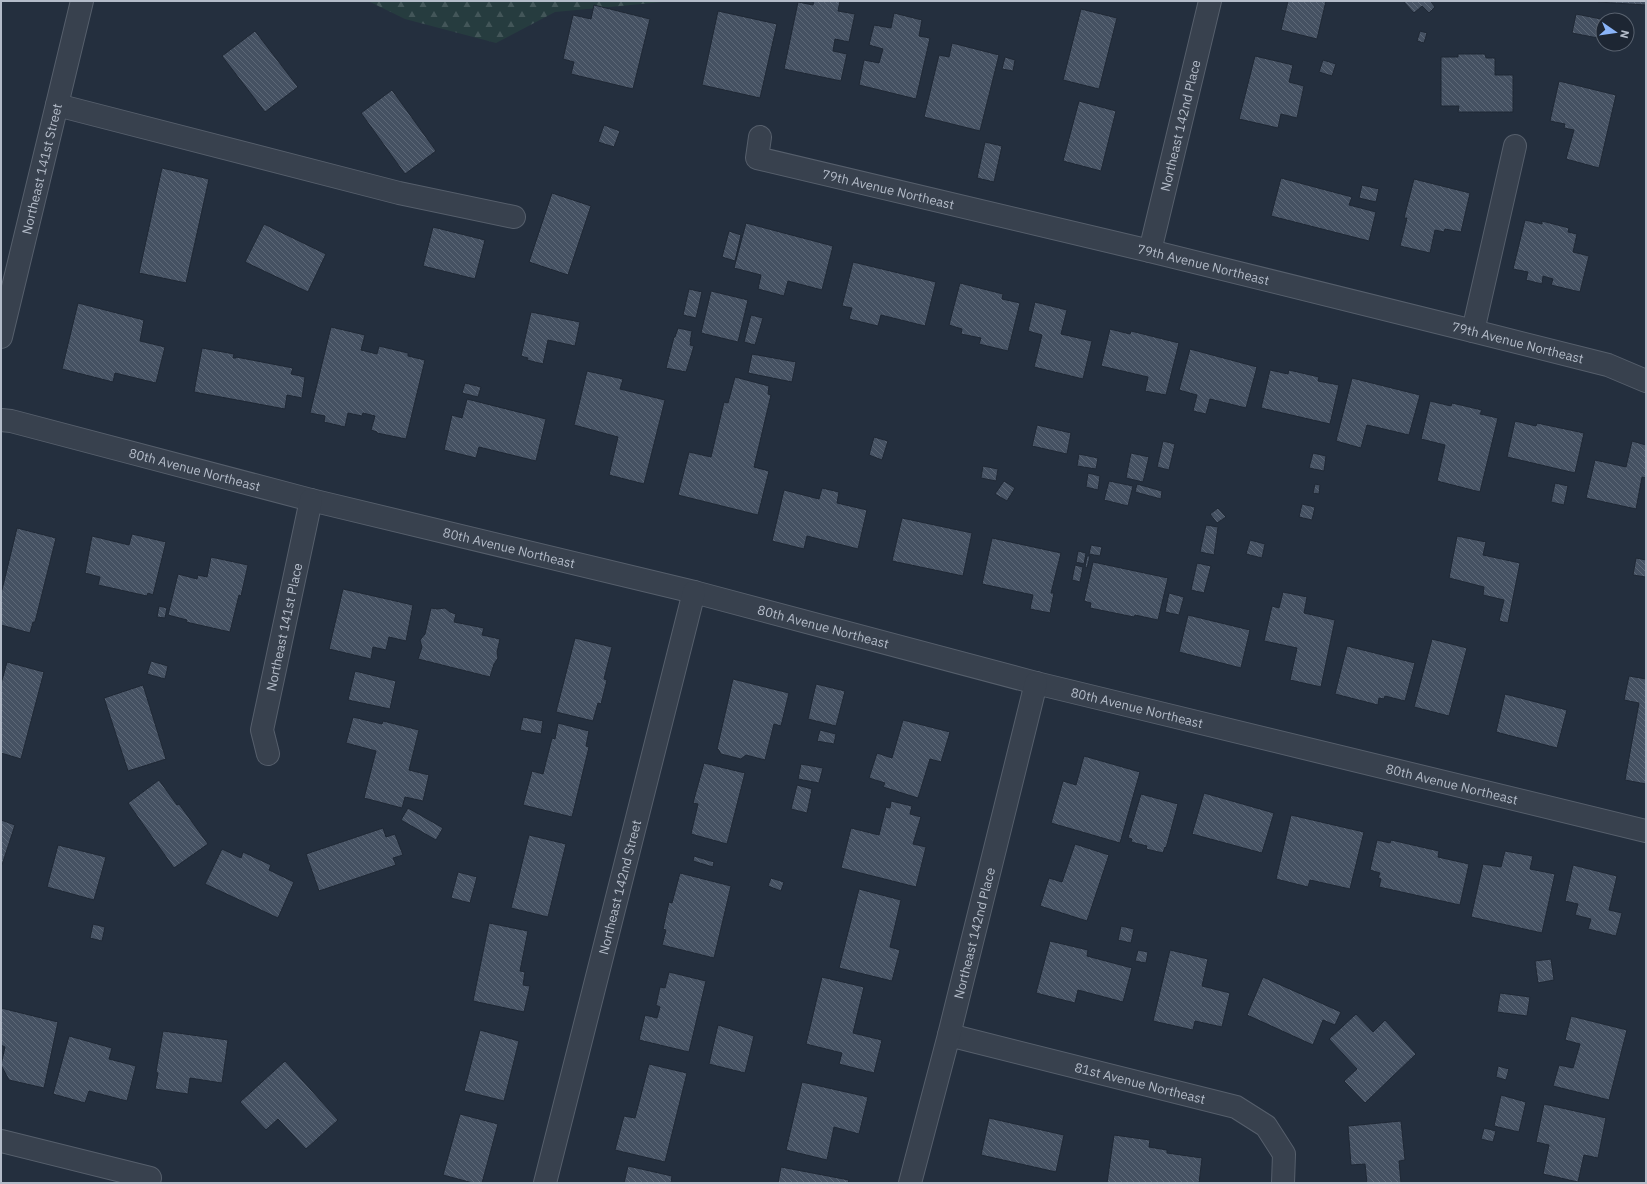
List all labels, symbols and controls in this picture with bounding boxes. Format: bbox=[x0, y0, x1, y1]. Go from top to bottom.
north arrow bbox=[1595, 12, 1635, 52]
text: N bbox=[1617, 29, 1632, 40]
street label: Northeast 142nd Place bbox=[1156, 58, 1204, 193]
street label: Northeast 141st Street bbox=[18, 102, 66, 236]
street label: 79th Avenue Northeast bbox=[820, 165, 956, 213]
street label: 79th Avenue Northeast bbox=[1136, 240, 1271, 289]
street label: 79th Avenue Northeast bbox=[1450, 318, 1585, 367]
street label: 80th Avenue Northeast bbox=[127, 444, 262, 495]
street label: 80th Avenue Northeast bbox=[441, 524, 577, 572]
street label: Northeast 141st Place bbox=[262, 561, 306, 693]
street label: 80th Avenue Northeast bbox=[756, 601, 891, 652]
street label: 80th Avenue Northeast bbox=[1069, 683, 1205, 732]
street label: 80th Avenue Northeast bbox=[1384, 760, 1520, 808]
street label: Northeast 142nd Street bbox=[594, 818, 645, 956]
street label: Northeast 142nd Place bbox=[950, 866, 999, 1001]
street label: 81st Avenue Northeast bbox=[1073, 1058, 1207, 1108]

